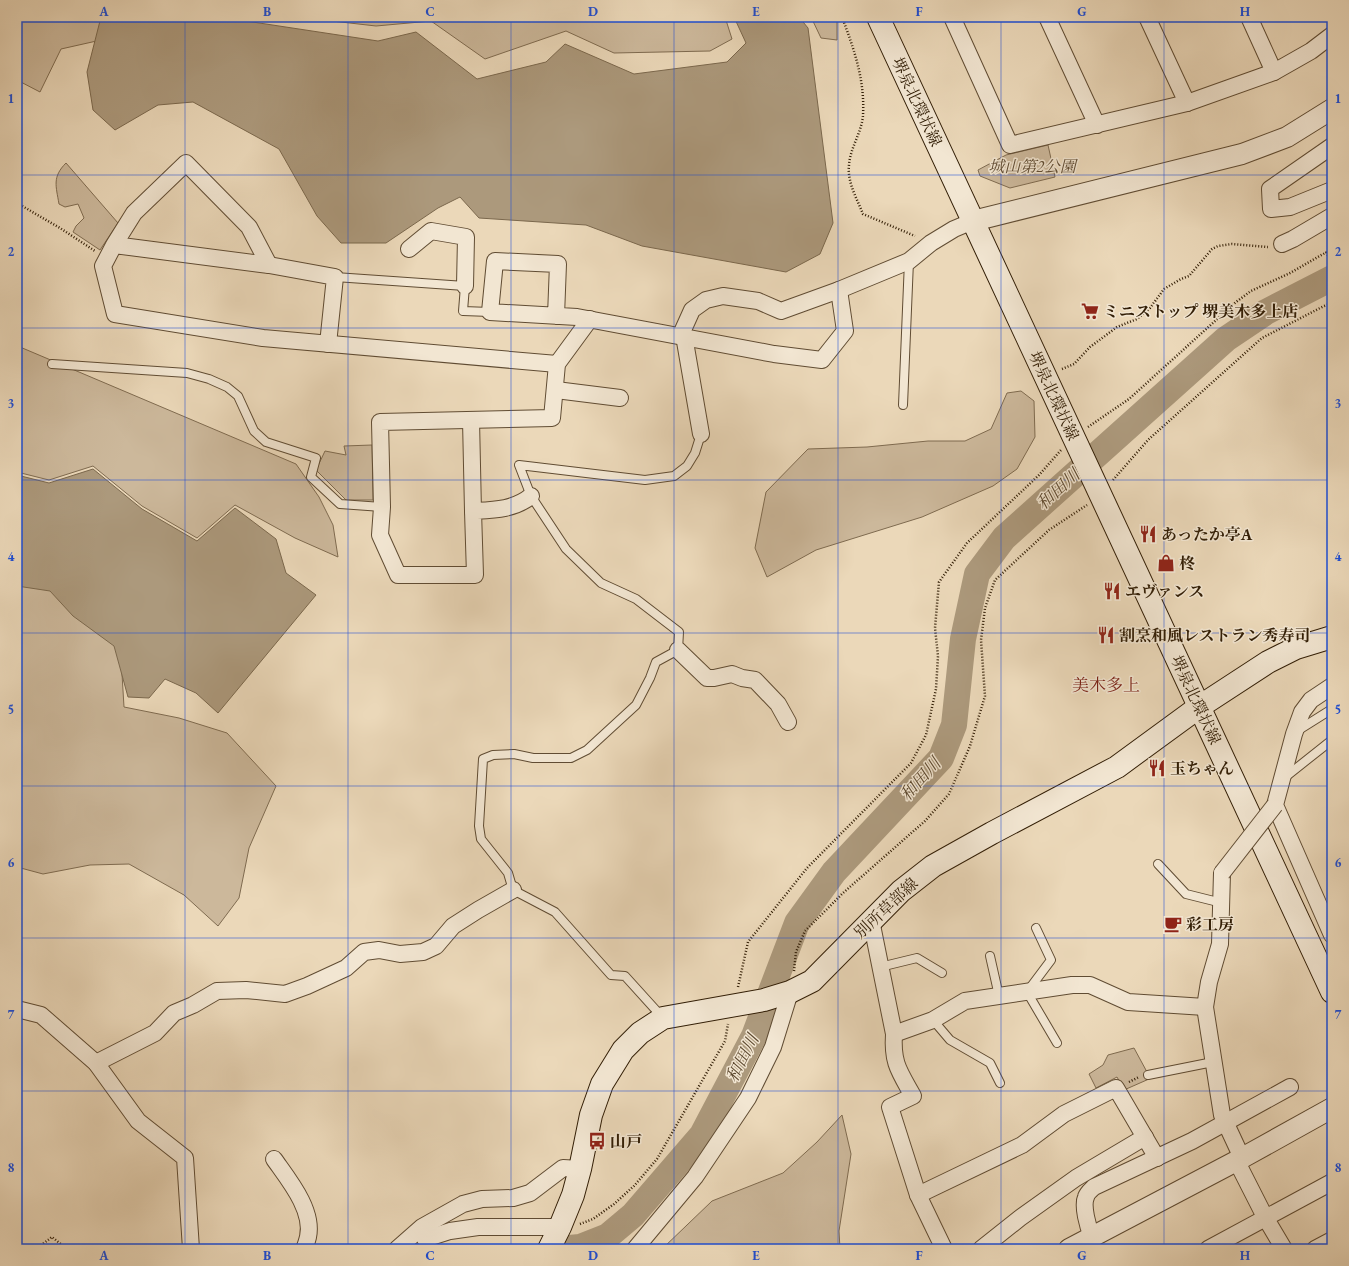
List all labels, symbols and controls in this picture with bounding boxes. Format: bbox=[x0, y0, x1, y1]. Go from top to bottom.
text: A bbox=[98, 3, 109, 20]
text: B bbox=[263, 3, 271, 20]
text: C bbox=[425, 3, 435, 20]
text: D bbox=[588, 3, 598, 20]
text: E bbox=[752, 3, 760, 20]
text: F bbox=[915, 3, 923, 20]
text: G bbox=[1077, 3, 1087, 20]
text: H bbox=[1240, 3, 1251, 20]
street label: 堺泉北環状線 bbox=[887, 54, 947, 150]
text: 1 bbox=[8, 90, 15, 107]
text: 1 bbox=[1335, 90, 1342, 107]
park label: 城山第2公園 bbox=[988, 156, 1079, 177]
text: 2 bbox=[8, 243, 15, 260]
text: 2 bbox=[1335, 243, 1342, 260]
supermarket icon: ミニストップ 堺美木多上店 bbox=[1080, 301, 1100, 321]
place label: ミニストップ 堺美木多上店 bbox=[1103, 301, 1298, 322]
street label: 堺泉北環状線 bbox=[1024, 348, 1084, 444]
text: 3 bbox=[8, 395, 15, 412]
text: 3 bbox=[1335, 395, 1342, 412]
water label: 和田川 bbox=[1032, 462, 1086, 514]
restaurant icon: あったか亭A bbox=[1138, 524, 1158, 544]
place label: あったか亭A bbox=[1161, 524, 1253, 545]
text: 4 bbox=[8, 548, 15, 565]
text: 4 bbox=[1335, 548, 1342, 565]
shop icon: 柊 bbox=[1156, 553, 1176, 573]
place label: 柊 bbox=[1179, 553, 1195, 574]
restaurant icon: エヴァンス bbox=[1102, 581, 1122, 601]
place label: エヴァンス bbox=[1125, 581, 1204, 602]
restaurant icon: 割烹和風レストラン秀寿司 bbox=[1096, 625, 1116, 645]
place label: 割烹和風レストラン秀寿司 bbox=[1119, 625, 1311, 646]
street label: 堺泉北環状線 bbox=[1166, 652, 1226, 748]
district label: 美木多上 bbox=[1072, 674, 1140, 696]
text: 5 bbox=[8, 701, 14, 718]
text: 5 bbox=[1335, 701, 1341, 718]
water label: 和田川 bbox=[895, 751, 947, 805]
restaurant icon: 玉ちゃん bbox=[1147, 758, 1167, 778]
place label: 玉ちゃん bbox=[1170, 758, 1234, 779]
text: 6 bbox=[8, 854, 15, 871]
text: 6 bbox=[1335, 854, 1342, 871]
street label: 別所草部線 bbox=[850, 873, 922, 943]
cafe icon: 彩工房 bbox=[1163, 914, 1183, 934]
place label: 彩工房 bbox=[1186, 914, 1234, 935]
text: 7 bbox=[8, 1006, 15, 1023]
text: 7 bbox=[1335, 1006, 1342, 1023]
water label: 和田川 bbox=[721, 1029, 764, 1086]
bus stop icon: 山戸 bbox=[587, 1131, 607, 1151]
place label: 山戸 bbox=[610, 1131, 642, 1152]
text: 8 bbox=[8, 1159, 15, 1176]
text: 8 bbox=[1335, 1159, 1342, 1176]
text: A bbox=[98, 1247, 109, 1264]
text: B bbox=[263, 1247, 271, 1264]
text: C bbox=[425, 1247, 435, 1264]
text: D bbox=[588, 1247, 598, 1264]
text: E bbox=[752, 1247, 760, 1264]
text: F bbox=[915, 1247, 923, 1264]
text: G bbox=[1077, 1247, 1087, 1264]
text: H bbox=[1240, 1247, 1251, 1264]

